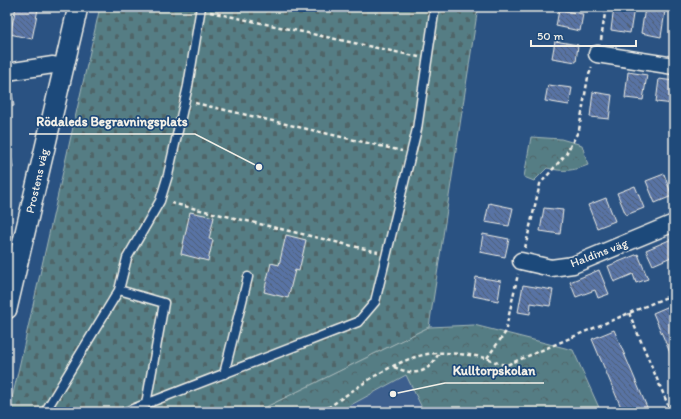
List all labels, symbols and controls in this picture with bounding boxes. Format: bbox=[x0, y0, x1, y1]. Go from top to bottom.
scale bar bbox=[531, 22, 636, 48]
text: 50 m bbox=[537, 29, 563, 43]
callout: Rödaleds Begravningsplats bbox=[29, 109, 195, 134]
text: Rödaleds Begravningsplats bbox=[36, 114, 188, 130]
street label: Prostens väg bbox=[23, 146, 51, 215]
street label: Haldins väg bbox=[568, 235, 630, 270]
callout: Kulltorpskolan bbox=[445, 358, 544, 383]
text: Kulltorpskolan bbox=[453, 363, 536, 379]

